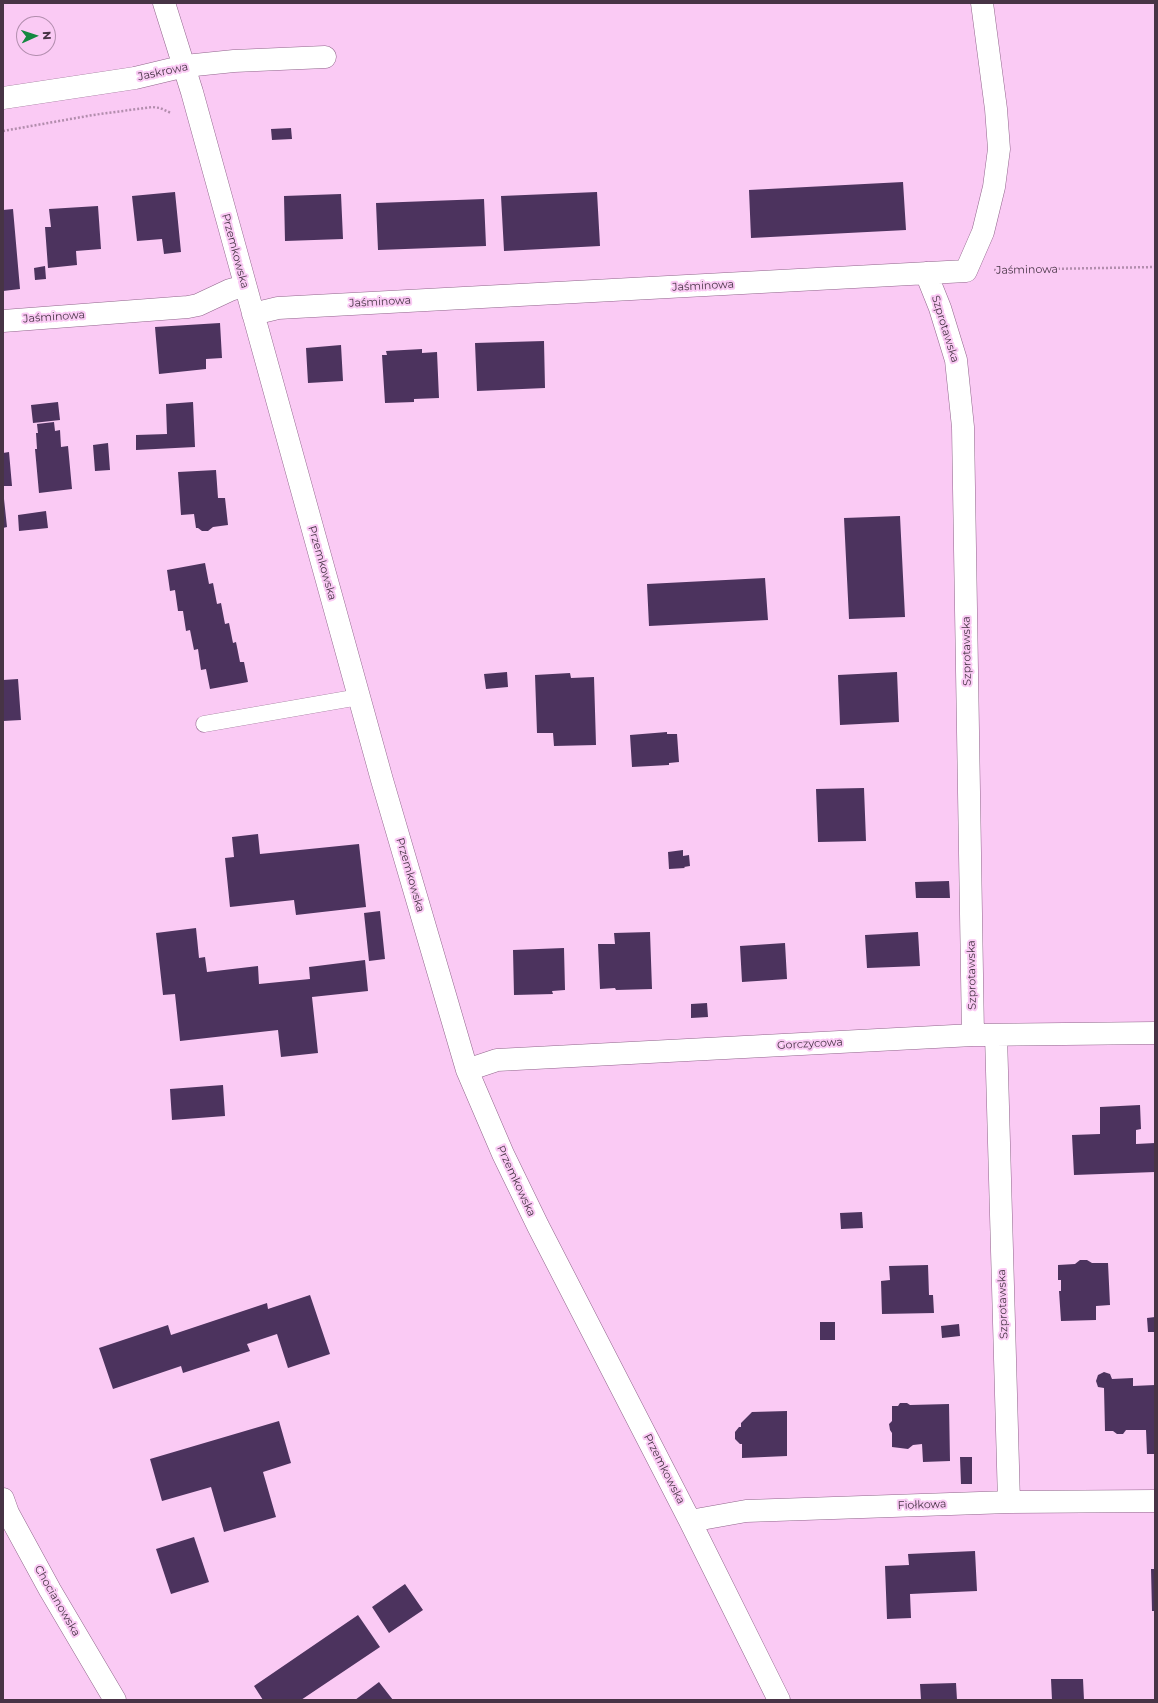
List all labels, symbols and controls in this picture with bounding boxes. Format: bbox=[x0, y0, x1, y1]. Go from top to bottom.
north arrow bbox=[16, 16, 56, 56]
text: N bbox=[40, 31, 54, 40]
street label: Jaskrowa bbox=[137, 60, 189, 84]
street label: Przemkowska bbox=[219, 212, 251, 290]
street label: Jaśminowa bbox=[996, 263, 1058, 277]
street label: Jaśminowa bbox=[672, 278, 734, 294]
street label: Jaśminowa bbox=[349, 294, 411, 310]
street label: Szprotawska bbox=[929, 294, 961, 364]
street label: Jaśminowa bbox=[23, 308, 85, 326]
street label: Przemkowska bbox=[305, 524, 339, 602]
street label: Szprotawska bbox=[960, 616, 974, 686]
street label: Przemkowska bbox=[393, 836, 427, 914]
street label: Szprotawska bbox=[965, 940, 979, 1010]
street label: Gorczycowa bbox=[777, 1036, 843, 1052]
street label: Przemkowska bbox=[494, 1143, 538, 1219]
street label: Szprotawska bbox=[995, 1269, 1011, 1339]
street label: Przemkowska bbox=[641, 1432, 687, 1506]
street label: Fiołkowa bbox=[897, 1498, 947, 1512]
street label: Chocianowska bbox=[31, 1563, 83, 1639]

